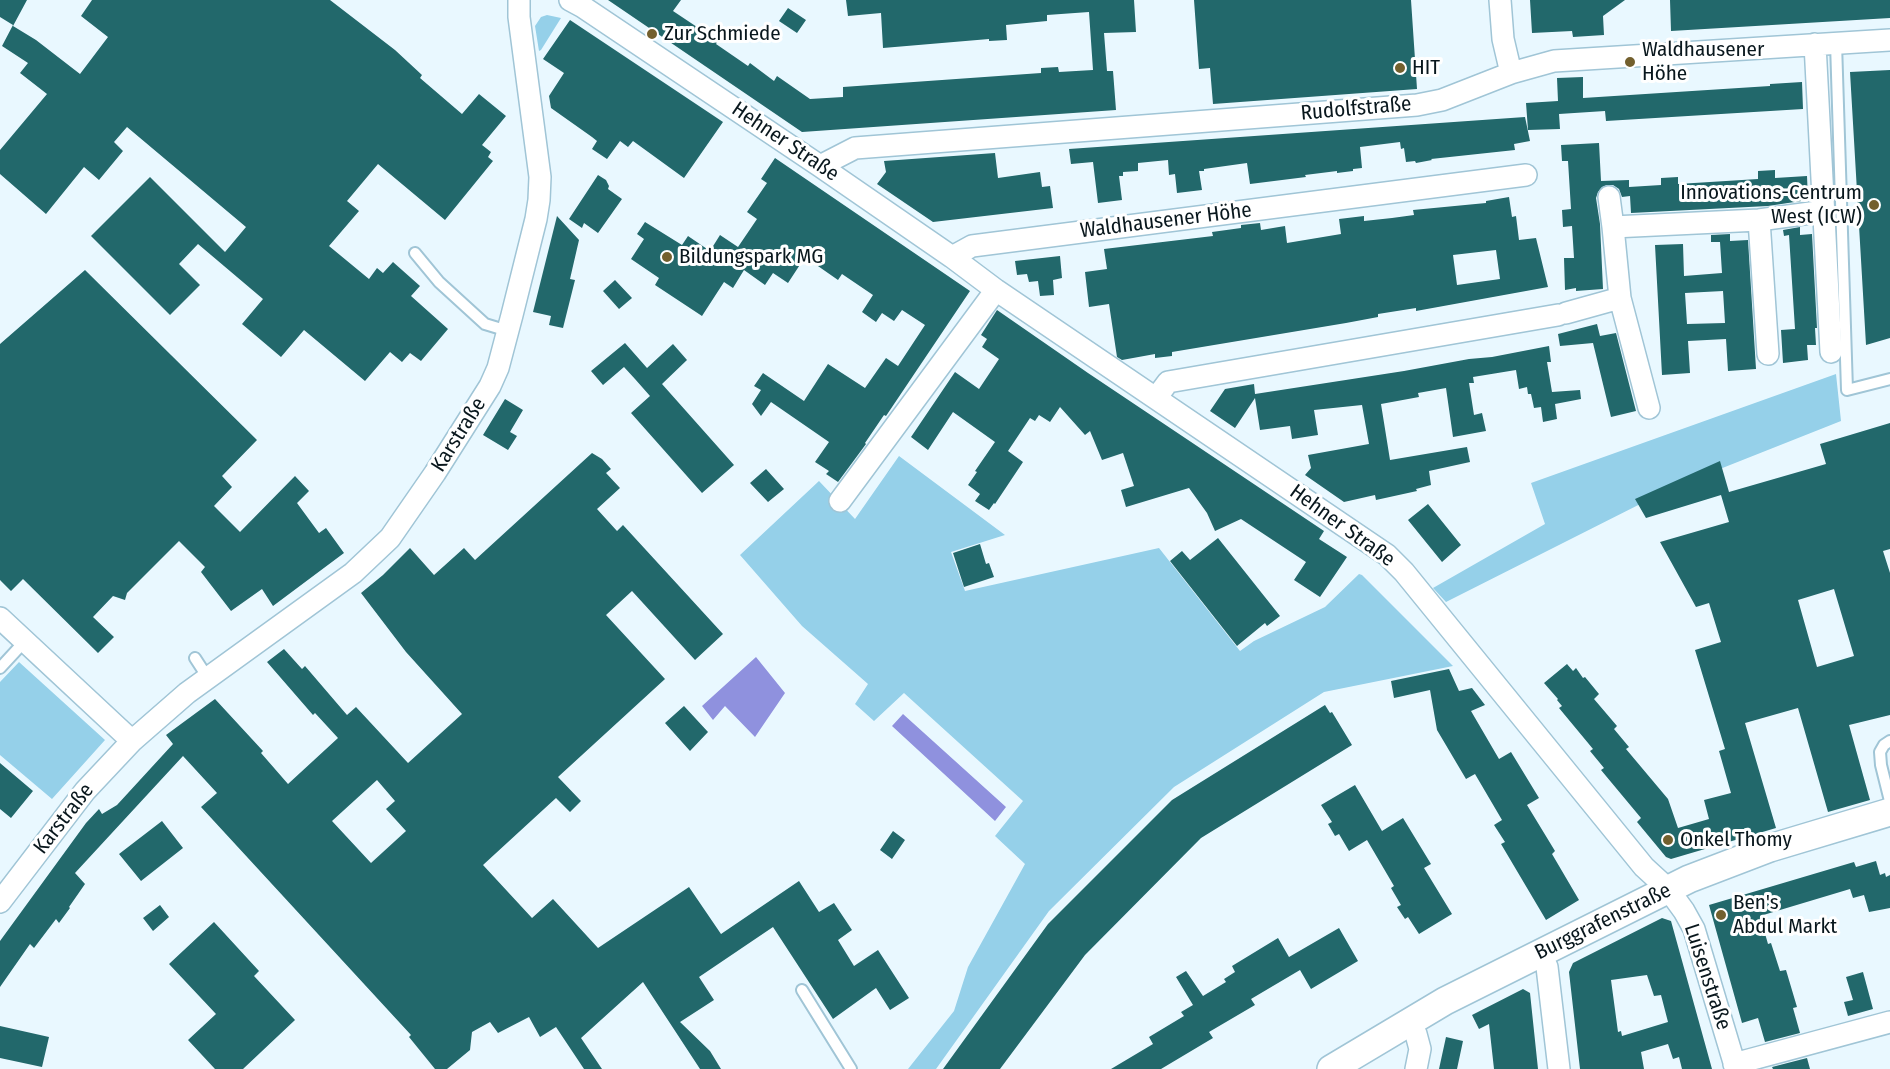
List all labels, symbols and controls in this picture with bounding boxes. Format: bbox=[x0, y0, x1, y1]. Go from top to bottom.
place label: Zur Schmiede bbox=[664, 21, 781, 47]
marker: Zur Schmiede bbox=[645, 27, 659, 41]
place label: Waldhausener Höhe bbox=[1642, 37, 1764, 87]
place label: HIT bbox=[1412, 55, 1440, 81]
marker: Waldhausener Höhe bbox=[1623, 55, 1637, 69]
marker: HIT bbox=[1393, 61, 1407, 75]
street label: Rudolfstraße bbox=[1300, 92, 1412, 126]
street label: Hehner Straße bbox=[727, 97, 843, 187]
place label: Innovations-Centrum West (ICW) bbox=[1680, 180, 1862, 230]
street label: Waldhausener Höhe bbox=[1079, 198, 1253, 244]
marker: Innovations-Centrum West (ICW) bbox=[1867, 198, 1881, 212]
place label: Bildungspark MG bbox=[679, 244, 823, 270]
marker: Bildungspark MG bbox=[660, 250, 674, 264]
street label: Karstraße bbox=[426, 393, 492, 477]
street label: Hehner Straße bbox=[1285, 479, 1399, 573]
street label: Karstraße bbox=[29, 779, 99, 859]
place label: Onkel Thomy bbox=[1680, 827, 1792, 853]
marker: Onkel Thomy bbox=[1661, 833, 1675, 847]
street label: Burggrafenstraße bbox=[1531, 878, 1675, 966]
place label: Ben's Abdul Markt bbox=[1733, 890, 1837, 940]
marker: Ben's Abdul Markt bbox=[1714, 908, 1728, 922]
street label: Luisenstraße bbox=[1678, 921, 1736, 1033]

